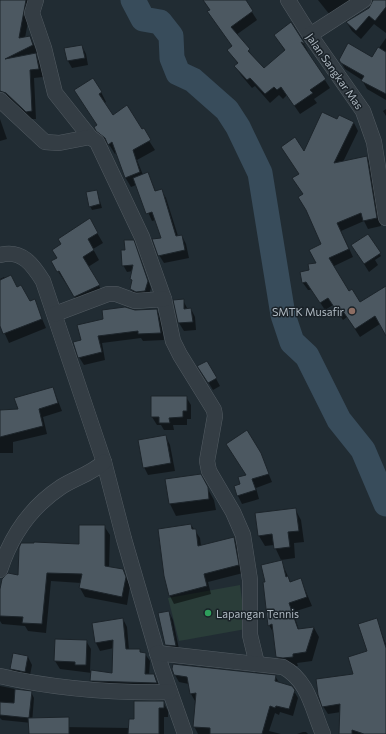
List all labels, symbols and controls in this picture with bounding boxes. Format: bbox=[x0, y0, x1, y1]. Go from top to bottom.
street label: Jalan Sangkar Mas bbox=[303, 30, 366, 112]
place label: SMTK Musafir bbox=[272, 305, 345, 318]
marker: SMTK Musafir bbox=[347, 306, 357, 316]
place label: Lapangan Tennis bbox=[216, 607, 299, 620]
marker: Lapangan Tennis bbox=[203, 608, 213, 618]

